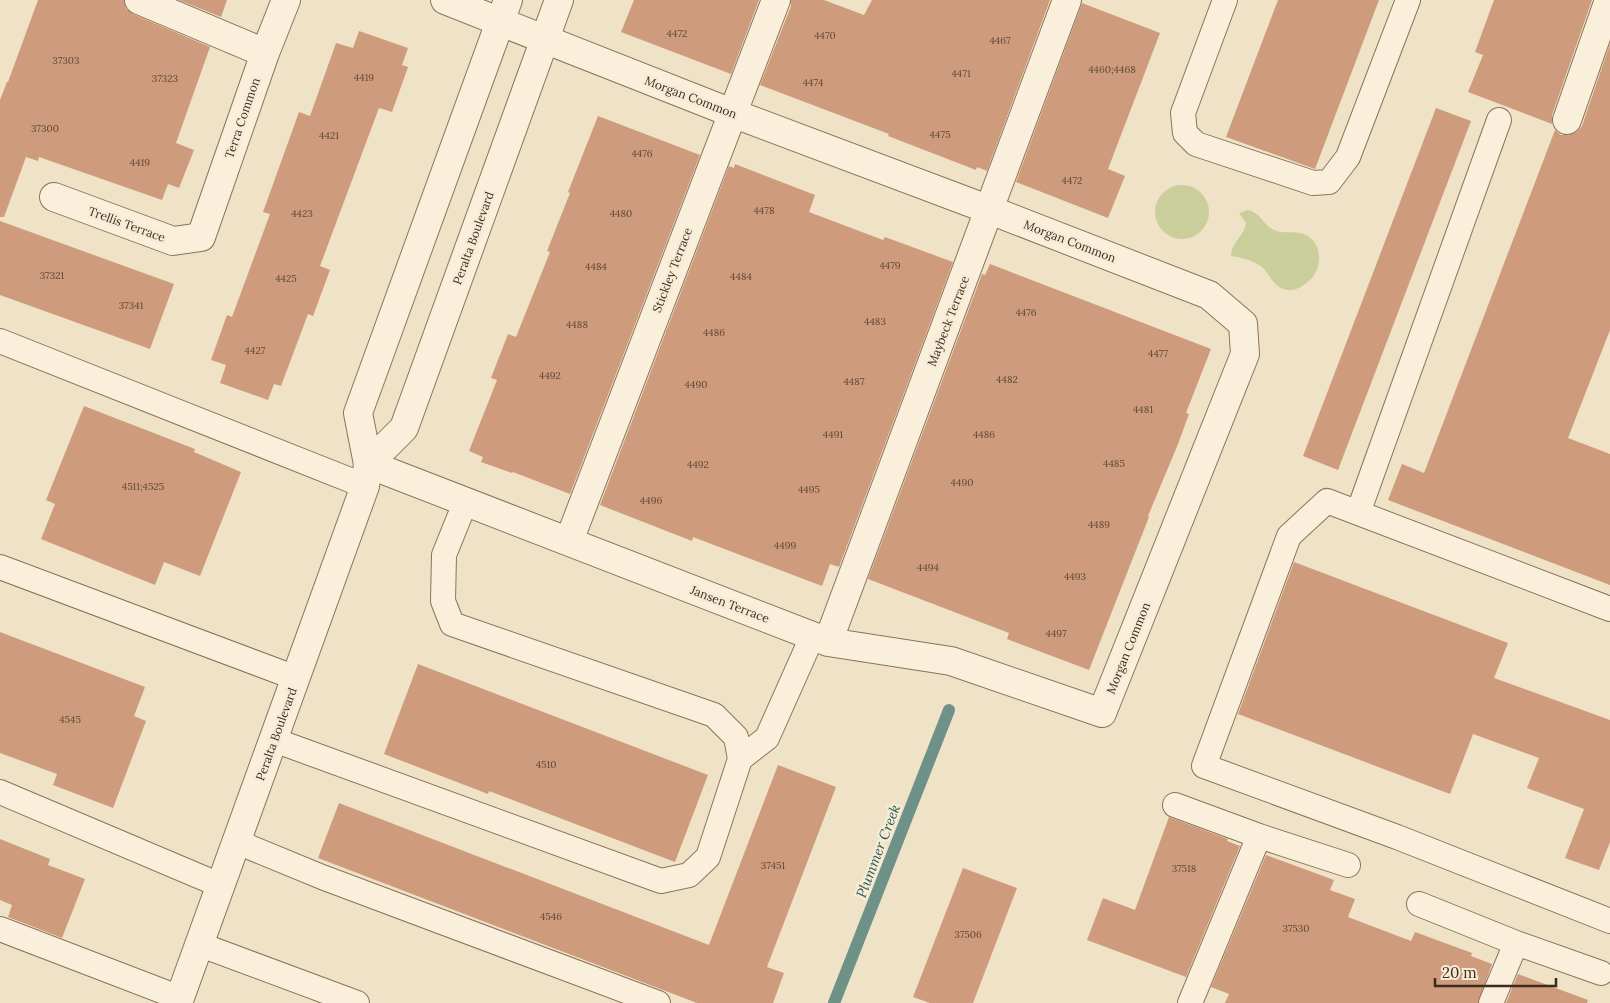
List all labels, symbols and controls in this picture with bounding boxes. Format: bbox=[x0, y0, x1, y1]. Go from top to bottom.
house number: 4472 bbox=[667, 27, 687, 40]
house number: 4470 bbox=[814, 29, 836, 42]
house number: 4467 bbox=[989, 34, 1011, 47]
house number: 37303 bbox=[52, 54, 80, 67]
house number: 4460;4468 bbox=[1088, 63, 1136, 76]
house number: 4471 bbox=[951, 67, 971, 80]
house number: 4419 bbox=[354, 71, 374, 84]
house number: 37323 bbox=[152, 72, 179, 85]
street label: Morgan Common bbox=[643, 73, 739, 121]
street label: Terra Common bbox=[221, 76, 263, 160]
house number: 4474 bbox=[803, 76, 824, 89]
house number: 37300 bbox=[31, 122, 59, 135]
house number: 4475 bbox=[930, 128, 950, 141]
house number: 4421 bbox=[319, 129, 339, 142]
house number: 4476 bbox=[631, 147, 653, 160]
house number: 4419 bbox=[130, 156, 150, 169]
house number: 4472 bbox=[1062, 174, 1082, 187]
street label: Peralta Boulevard bbox=[449, 189, 497, 287]
street label: Trellis Terrace bbox=[87, 203, 168, 245]
house number: 4478 bbox=[753, 204, 775, 217]
house number: 4423 bbox=[291, 207, 313, 220]
house number: 4480 bbox=[610, 207, 632, 220]
street label: Morgan Common bbox=[1022, 217, 1118, 265]
street label: Stickley Terrace bbox=[649, 225, 695, 315]
house number: 4479 bbox=[879, 259, 901, 272]
house number: 4484 bbox=[585, 260, 608, 273]
house number: 37321 bbox=[40, 269, 65, 282]
house number: 4484 bbox=[730, 270, 753, 283]
house number: 4425 bbox=[275, 272, 297, 285]
street label: Maybeck Terrace bbox=[924, 273, 972, 368]
house number: 37341 bbox=[119, 299, 144, 312]
house number: 4476 bbox=[1015, 306, 1037, 319]
house number: 4483 bbox=[864, 315, 886, 328]
house number: 4488 bbox=[566, 318, 588, 331]
house number: 4486 bbox=[703, 326, 725, 339]
house number: 4427 bbox=[245, 344, 266, 357]
house number: 4477 bbox=[1148, 347, 1168, 360]
house number: 4492 bbox=[539, 369, 561, 382]
house number: 4482 bbox=[996, 373, 1018, 386]
house number: 4487 bbox=[843, 375, 865, 388]
house number: 4490 bbox=[685, 378, 707, 391]
house number: 4481 bbox=[1133, 403, 1153, 416]
house number: 4491 bbox=[823, 428, 843, 441]
house number: 4486 bbox=[973, 428, 995, 441]
house number: 4485 bbox=[1103, 457, 1125, 470]
house number: 4492 bbox=[687, 458, 709, 471]
house number: 4490 bbox=[951, 476, 973, 489]
house number: 4511;4525 bbox=[122, 480, 164, 493]
house number: 4495 bbox=[798, 483, 820, 496]
house number: 4496 bbox=[640, 494, 662, 507]
house number: 4489 bbox=[1088, 518, 1110, 531]
house number: 4499 bbox=[774, 539, 796, 552]
house number: 4494 bbox=[917, 561, 940, 574]
house number: 4493 bbox=[1064, 570, 1087, 583]
street label: Jansen Terrace bbox=[688, 582, 772, 626]
street label: Morgan Common bbox=[1103, 600, 1153, 696]
house number: 4497 bbox=[1046, 627, 1067, 640]
street label: Peralta Boulevard bbox=[252, 685, 300, 783]
house number: 4545 bbox=[59, 713, 81, 726]
house number: 4510 bbox=[536, 758, 556, 771]
water label: Plummer Creek bbox=[852, 802, 904, 900]
house number: 37451 bbox=[761, 859, 786, 872]
house number: 37518 bbox=[1172, 862, 1197, 875]
house number: 4546 bbox=[540, 910, 562, 923]
house number: 37530 bbox=[1282, 922, 1310, 935]
house number: 37506 bbox=[954, 928, 982, 941]
scale bar bbox=[1435, 956, 1556, 988]
text: 20 m bbox=[1442, 963, 1477, 982]

